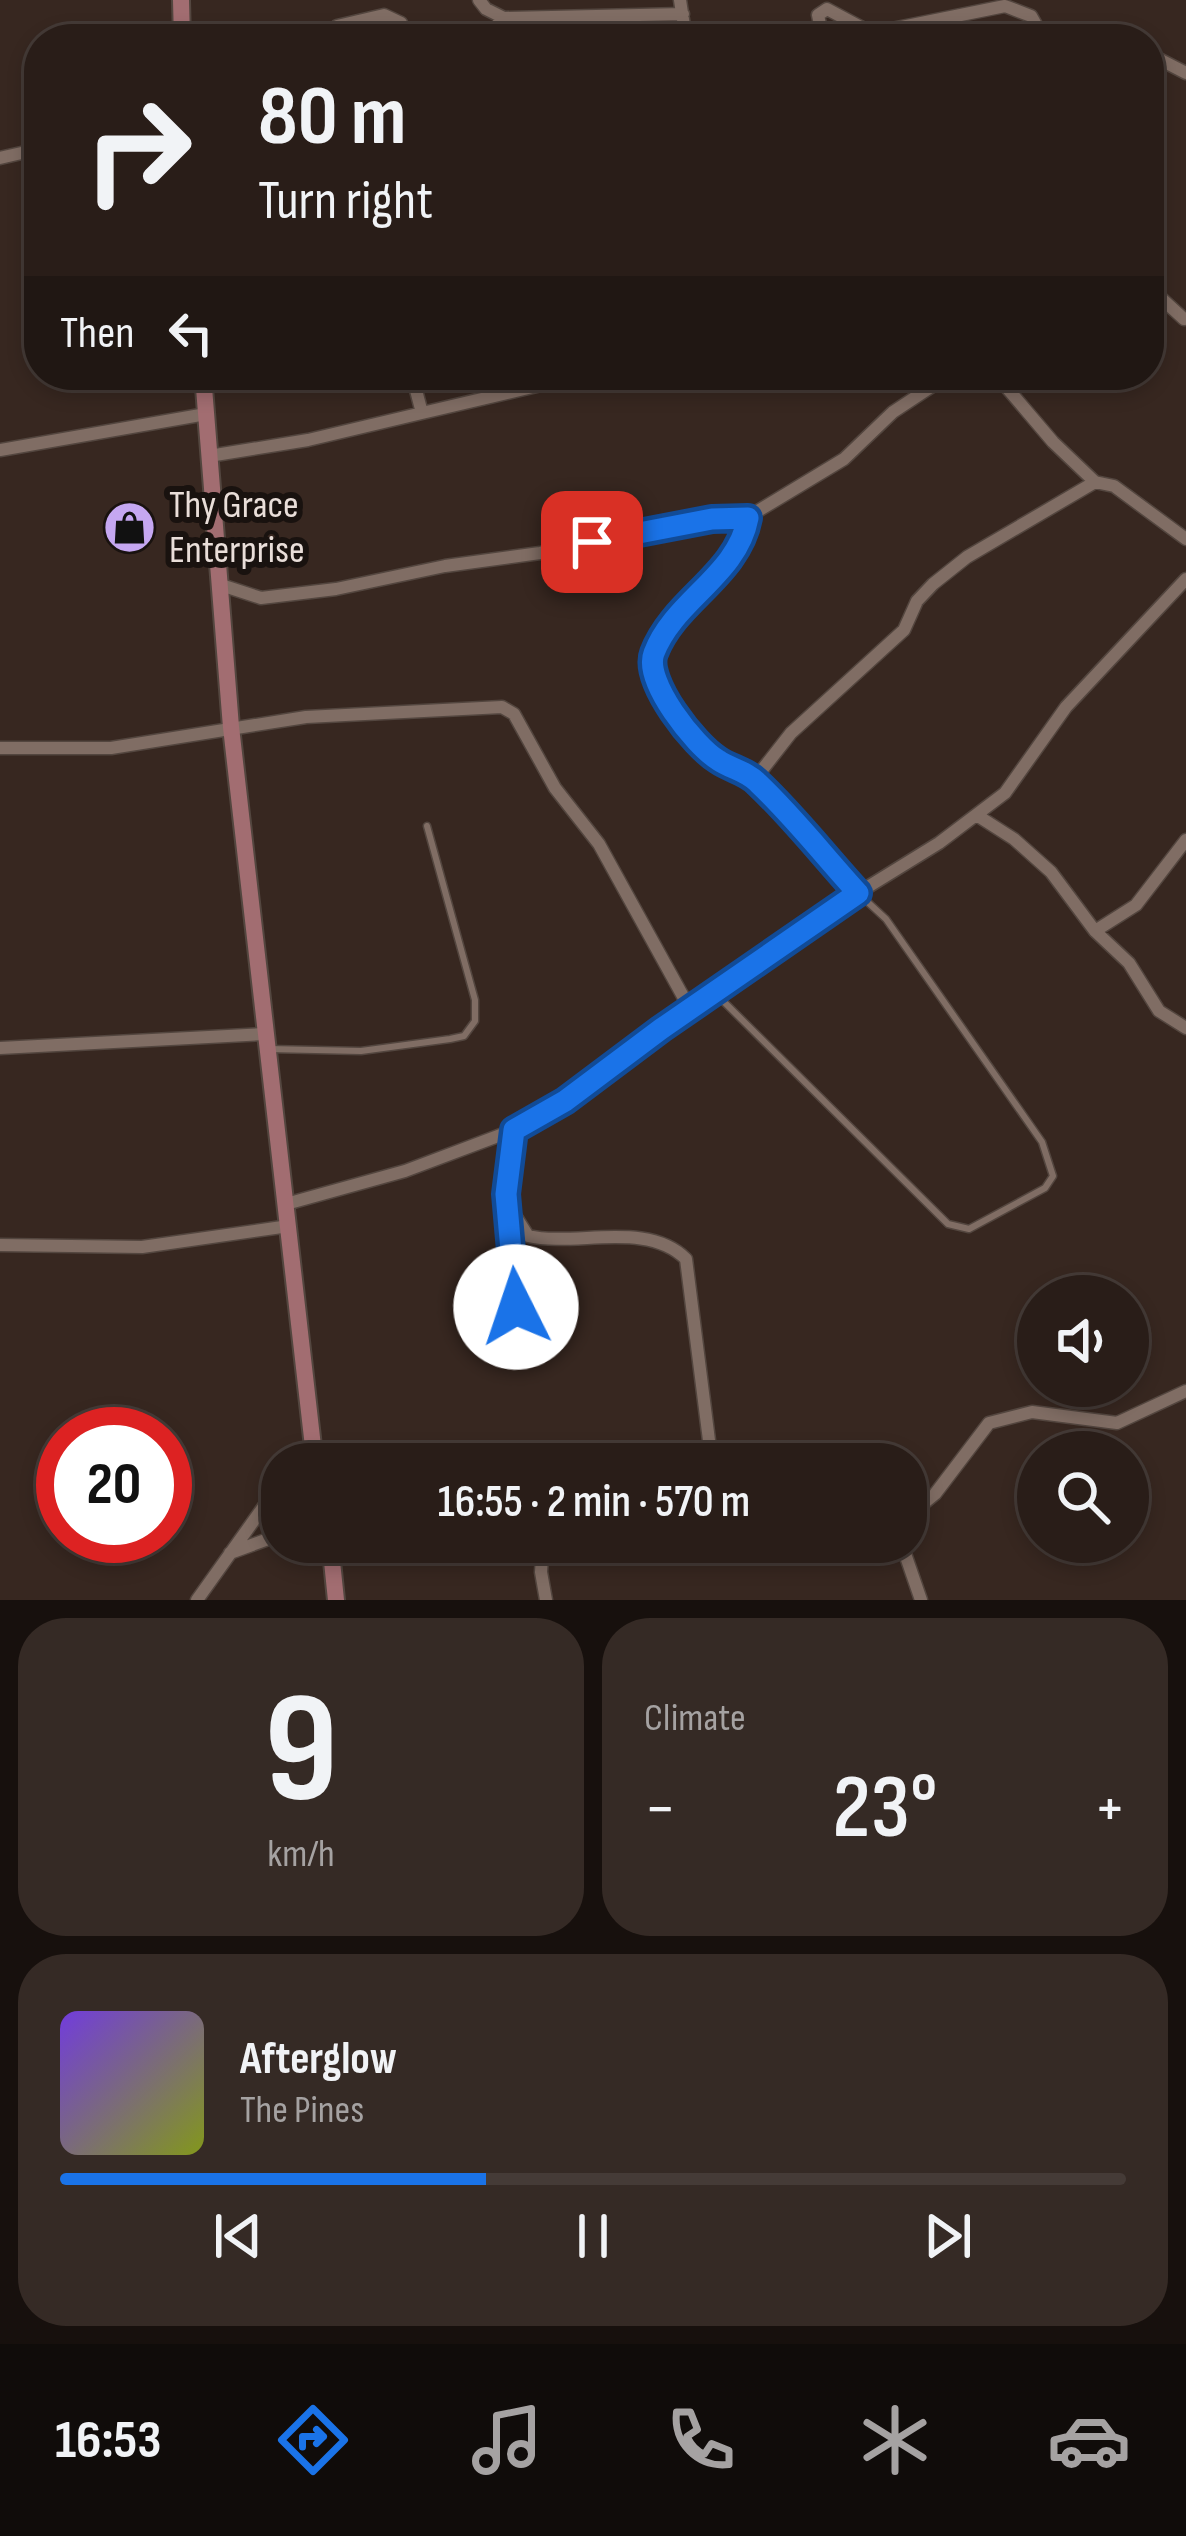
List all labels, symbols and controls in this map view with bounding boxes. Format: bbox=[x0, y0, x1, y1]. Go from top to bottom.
text: 80 m bbox=[258, 67, 406, 168]
icon: right bbox=[60, 72, 216, 228]
text: Turn right bbox=[258, 169, 433, 234]
icon: left bbox=[158, 300, 224, 366]
text: Then bbox=[60, 306, 134, 361]
place label: Thy Grace Enterprise bbox=[169, 482, 305, 574]
pin bbox=[541, 491, 643, 593]
shop icon: Thy Grace Enterprise bbox=[102, 499, 158, 555]
icon: arrive bbox=[559, 509, 625, 575]
position arrow bbox=[453, 1244, 579, 1370]
map controls bbox=[1017, 1275, 1149, 1563]
button: sound bbox=[1017, 1275, 1149, 1407]
speed limit sign: 20 bbox=[36, 1407, 192, 1563]
button: search bbox=[1017, 1431, 1149, 1563]
text: 16:55 · 2 min · 570 m bbox=[438, 1475, 750, 1530]
text: 9 bbox=[264, 1659, 338, 1846]
text: Climate bbox=[644, 1695, 746, 1742]
text: 23° bbox=[832, 1755, 938, 1863]
text: − bbox=[644, 1770, 676, 1849]
text: + bbox=[1094, 1770, 1126, 1849]
text: km/h bbox=[267, 1831, 335, 1878]
text: Afterglow bbox=[240, 2032, 397, 2087]
text: The Pines bbox=[240, 2087, 364, 2134]
icon: previous bbox=[205, 2203, 271, 2269]
icon: pause bbox=[560, 2203, 626, 2269]
icon: next bbox=[915, 2203, 981, 2269]
icon: directions bbox=[271, 2398, 355, 2482]
icon: music bbox=[465, 2398, 549, 2482]
icon: phone bbox=[659, 2398, 743, 2482]
icon: climate bbox=[853, 2398, 937, 2482]
icon: car bbox=[1047, 2398, 1131, 2482]
text: 16:53 bbox=[55, 2408, 162, 2473]

